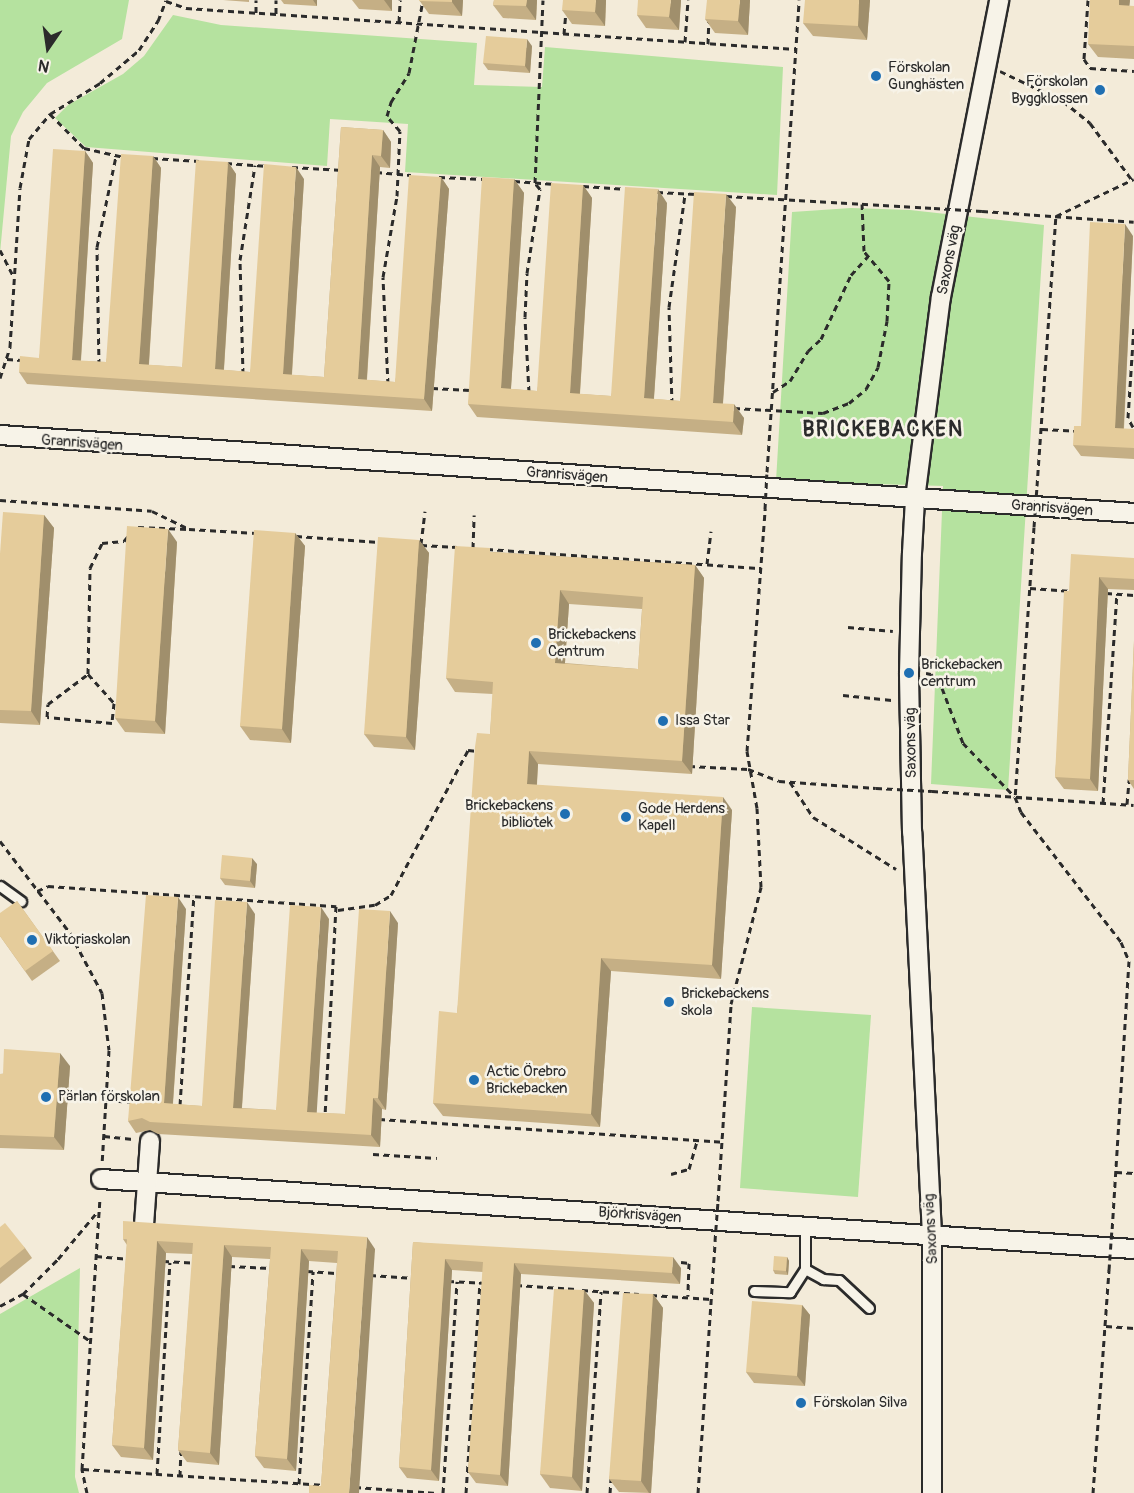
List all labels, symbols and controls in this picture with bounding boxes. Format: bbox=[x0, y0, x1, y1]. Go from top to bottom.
north arrow bbox=[18, 18, 78, 78]
text: N bbox=[36, 55, 51, 77]
place label: Förskolan Gunghästen bbox=[888, 58, 964, 93]
marker: Förskolan Gunghästen bbox=[869, 69, 883, 83]
place label: Förskolan Byggklossen bbox=[1011, 72, 1088, 107]
marker: Förskolan Byggklossen bbox=[1093, 83, 1107, 97]
street label: Saxons väg bbox=[933, 224, 965, 296]
district label: BRICKEBACKEN bbox=[802, 417, 964, 443]
street label: Granrisvägen bbox=[40, 431, 124, 455]
street label: Granrisvägen bbox=[525, 463, 609, 487]
street label: Granrisvägen bbox=[1010, 496, 1094, 520]
place label: Brickebackens Centrum bbox=[548, 625, 636, 660]
marker: Brickebackens Centrum bbox=[529, 636, 543, 650]
place label: Brickebacken centrum bbox=[921, 655, 1003, 690]
marker: Brickebacken centrum bbox=[902, 666, 916, 680]
street label: Saxons väg bbox=[901, 707, 921, 779]
place label: Issa Star bbox=[675, 712, 730, 730]
marker: Issa Star bbox=[656, 714, 670, 728]
place label: Brickebackens bibliotek bbox=[465, 796, 553, 831]
place label: Gode Herdens Kapell bbox=[638, 799, 725, 834]
marker: Brickebackens bibliotek bbox=[558, 807, 572, 821]
marker: Gode Herdens Kapell bbox=[619, 810, 633, 824]
place label: Viktoriaskolan bbox=[44, 931, 131, 949]
marker: Viktoriaskolan bbox=[25, 933, 39, 947]
place label: Brickebackens skola bbox=[681, 984, 769, 1019]
marker: Brickebackens skola bbox=[662, 995, 676, 1009]
place label: Actic Örebro Brickebacken bbox=[486, 1062, 568, 1097]
marker: Actic Örebro Brickebacken bbox=[467, 1073, 481, 1087]
place label: Pärlan förskolan bbox=[58, 1088, 160, 1106]
marker: Pärlan förskolan bbox=[39, 1090, 53, 1104]
street label: Saxons väg bbox=[920, 1193, 942, 1265]
street label: Björkrisvägen bbox=[598, 1203, 682, 1227]
place label: Förskolan Silva bbox=[813, 1394, 907, 1412]
marker: Förskolan Silva bbox=[794, 1396, 808, 1410]

